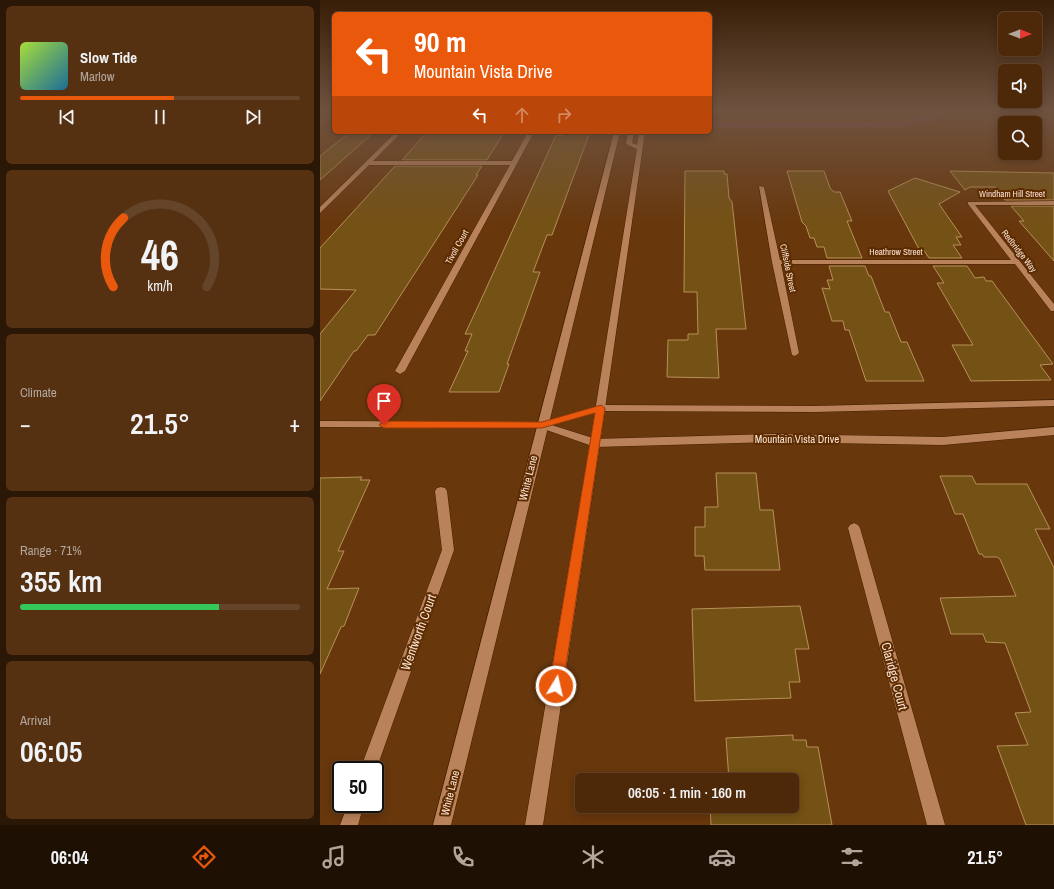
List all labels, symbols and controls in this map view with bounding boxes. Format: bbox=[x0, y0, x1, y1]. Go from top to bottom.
north arrow bbox=[998, 12, 1042, 56]
map controls bbox=[998, 12, 1042, 160]
text: 90 m bbox=[414, 23, 466, 61]
icon: left bbox=[348, 28, 400, 80]
text: Slow Tide bbox=[80, 47, 137, 68]
text: Mountain Vista Drive bbox=[414, 59, 552, 84]
button: sound bbox=[998, 64, 1042, 108]
text: Marlow bbox=[80, 68, 114, 85]
icon: left bbox=[469, 104, 491, 126]
icon: ahead bbox=[511, 104, 533, 126]
icon: right bbox=[553, 104, 575, 126]
icon: previous bbox=[56, 106, 78, 128]
icon: pause bbox=[149, 106, 171, 128]
icon: next bbox=[242, 106, 264, 128]
button: search bbox=[998, 116, 1042, 160]
street label: Windham Hill Street bbox=[979, 188, 1045, 200]
text: 46 bbox=[141, 226, 179, 282]
street label: Tivoli Court bbox=[443, 227, 471, 267]
street label: Redbridge Way bbox=[999, 227, 1040, 275]
street label: Cliffside Street bbox=[777, 243, 799, 293]
street label: Heathrow Street bbox=[869, 246, 923, 258]
text: km/h bbox=[147, 275, 173, 294]
text: Climate bbox=[20, 384, 57, 401]
pin bbox=[367, 384, 401, 425]
icon: arrive bbox=[373, 390, 395, 412]
text: 21.5° bbox=[130, 403, 190, 443]
text: − bbox=[20, 409, 31, 439]
text: + bbox=[289, 409, 300, 439]
street label: Mountain Vista Drive bbox=[755, 432, 839, 446]
street label: White Lane bbox=[516, 454, 540, 502]
text: Range · 71% bbox=[20, 542, 82, 559]
text: 355 km bbox=[20, 561, 102, 601]
street label: Wentworth Court bbox=[397, 592, 440, 673]
street label: Claridge Court bbox=[877, 640, 912, 712]
position arrow bbox=[535, 665, 577, 707]
text: Arrival bbox=[20, 712, 51, 729]
text: 06:05 bbox=[20, 731, 82, 771]
speed limit sign: 50 bbox=[332, 761, 384, 813]
street label: White Lane bbox=[438, 769, 462, 817]
text: 06:05 · 1 min · 160 m bbox=[628, 782, 746, 803]
icon: directions bbox=[190, 843, 218, 871]
icon: music bbox=[320, 843, 348, 871]
icon: phone bbox=[449, 843, 477, 871]
icon: climate bbox=[579, 843, 607, 871]
icon: car bbox=[708, 843, 736, 871]
icon: filters bbox=[838, 843, 866, 871]
text: 06:04 bbox=[51, 845, 89, 870]
text: 21.5° bbox=[967, 845, 1003, 870]

